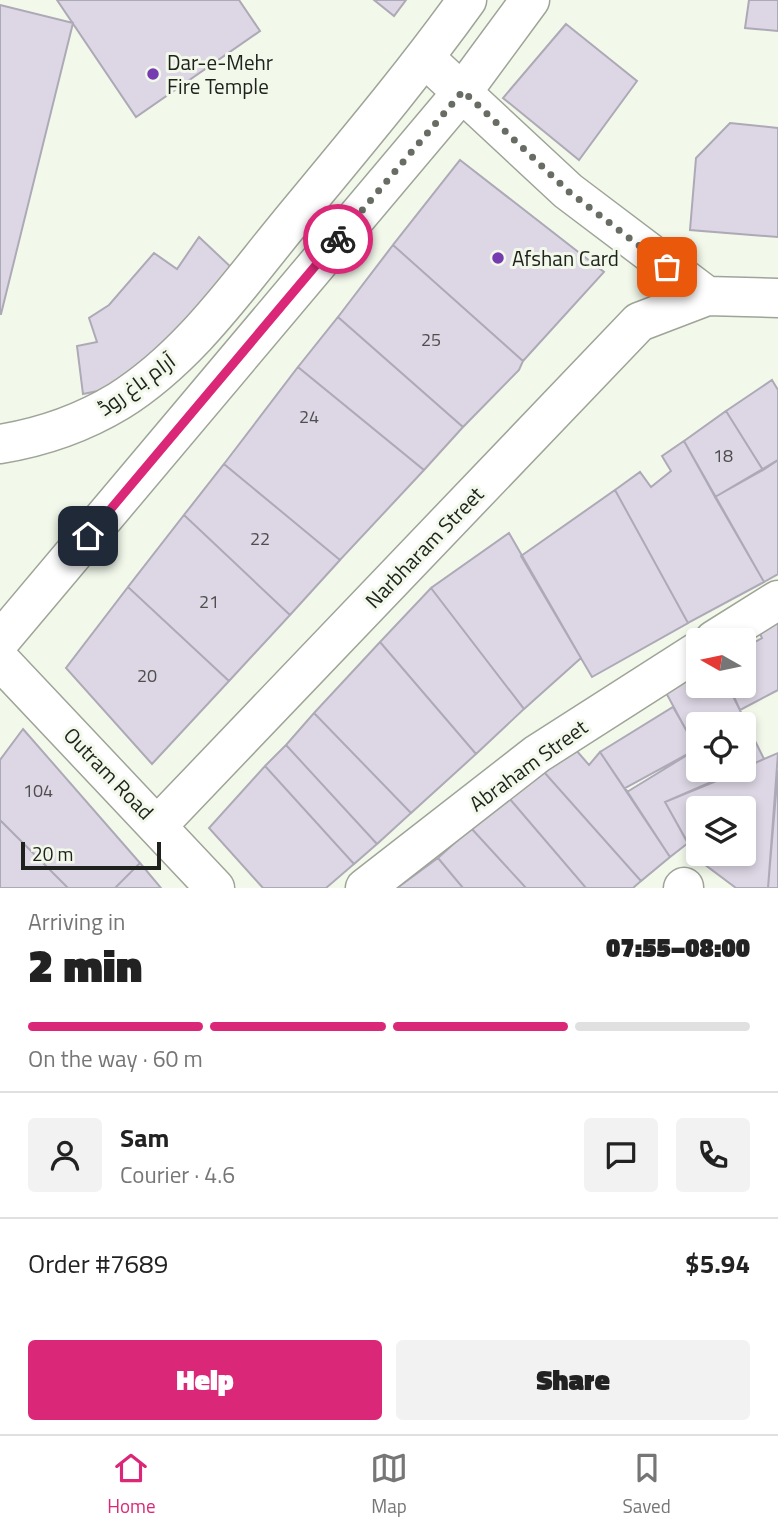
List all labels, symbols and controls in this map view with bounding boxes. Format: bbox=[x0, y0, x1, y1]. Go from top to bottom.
place label: Dar-e-Mehr Fire Temple bbox=[167, 46, 273, 102]
marker: Dar-e-Mehr Fire Temple bbox=[145, 66, 161, 82]
courier bbox=[303, 204, 373, 274]
icon: bike bbox=[319, 220, 357, 258]
pin bbox=[637, 237, 697, 297]
place label: Afshan Card bbox=[512, 242, 619, 274]
icon: bag bbox=[648, 248, 686, 286]
marker: Afshan Card bbox=[490, 250, 506, 266]
house number: 25 bbox=[421, 326, 441, 353]
street label: آرام باغ روڈ bbox=[90, 344, 182, 423]
house number: 24 bbox=[299, 403, 319, 430]
house number: 18 bbox=[713, 442, 733, 469]
street label: Narbharam Street bbox=[357, 478, 491, 615]
pin bbox=[58, 506, 118, 566]
icon: home bbox=[69, 517, 107, 555]
house number: 22 bbox=[250, 525, 270, 552]
house number: 21 bbox=[199, 588, 219, 615]
north arrow bbox=[686, 628, 756, 698]
map controls bbox=[686, 628, 756, 866]
house number: 20 bbox=[137, 662, 157, 689]
street label: Abraham Street bbox=[462, 711, 594, 819]
button: locate bbox=[686, 712, 756, 782]
street label: Outram Road bbox=[57, 720, 161, 826]
house number: 104 bbox=[23, 777, 53, 804]
button: layers bbox=[686, 796, 756, 866]
scale bar bbox=[21, 839, 161, 871]
text: 20 m bbox=[32, 839, 73, 868]
text: Arriving in bbox=[28, 904, 125, 939]
text: 07:55–08:00 bbox=[606, 928, 750, 967]
text: 2 min bbox=[28, 930, 142, 1000]
text: On the way · 60 m bbox=[28, 1041, 203, 1076]
button: person bbox=[28, 1118, 102, 1192]
text: Sam bbox=[120, 1118, 169, 1157]
button: chat bbox=[584, 1118, 658, 1192]
button: phone bbox=[676, 1118, 750, 1192]
text: Courier · 4.6 bbox=[120, 1157, 235, 1192]
text: Order #7689 bbox=[28, 1244, 168, 1283]
text: $5.94 bbox=[685, 1244, 750, 1283]
button: Help bbox=[28, 1340, 382, 1420]
button: Share bbox=[396, 1340, 750, 1420]
tab: Home bbox=[107, 1449, 155, 1520]
tab: Map bbox=[370, 1449, 408, 1520]
tab: Saved bbox=[622, 1449, 671, 1520]

